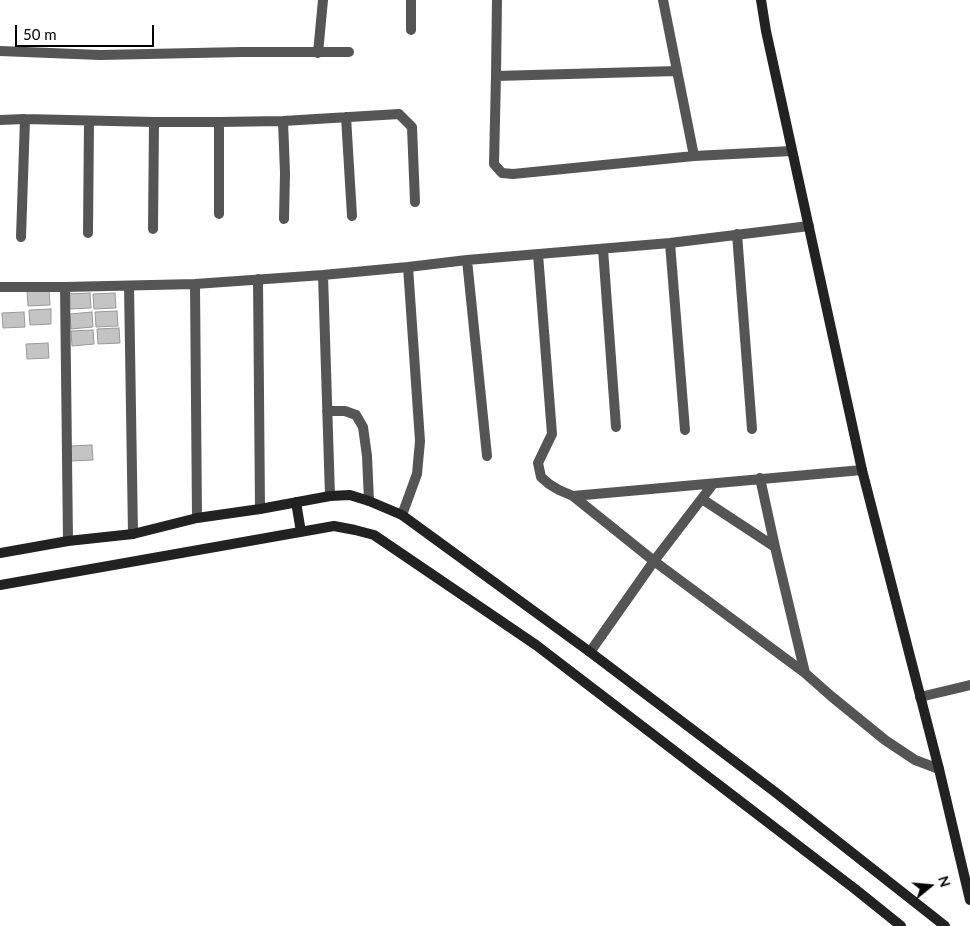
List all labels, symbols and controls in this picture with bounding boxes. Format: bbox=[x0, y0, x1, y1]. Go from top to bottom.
scale bar bbox=[18, 15, 156, 47]
text: 50 m bbox=[23, 25, 57, 43]
north arrow bbox=[905, 861, 955, 911]
text: N bbox=[935, 874, 955, 889]

